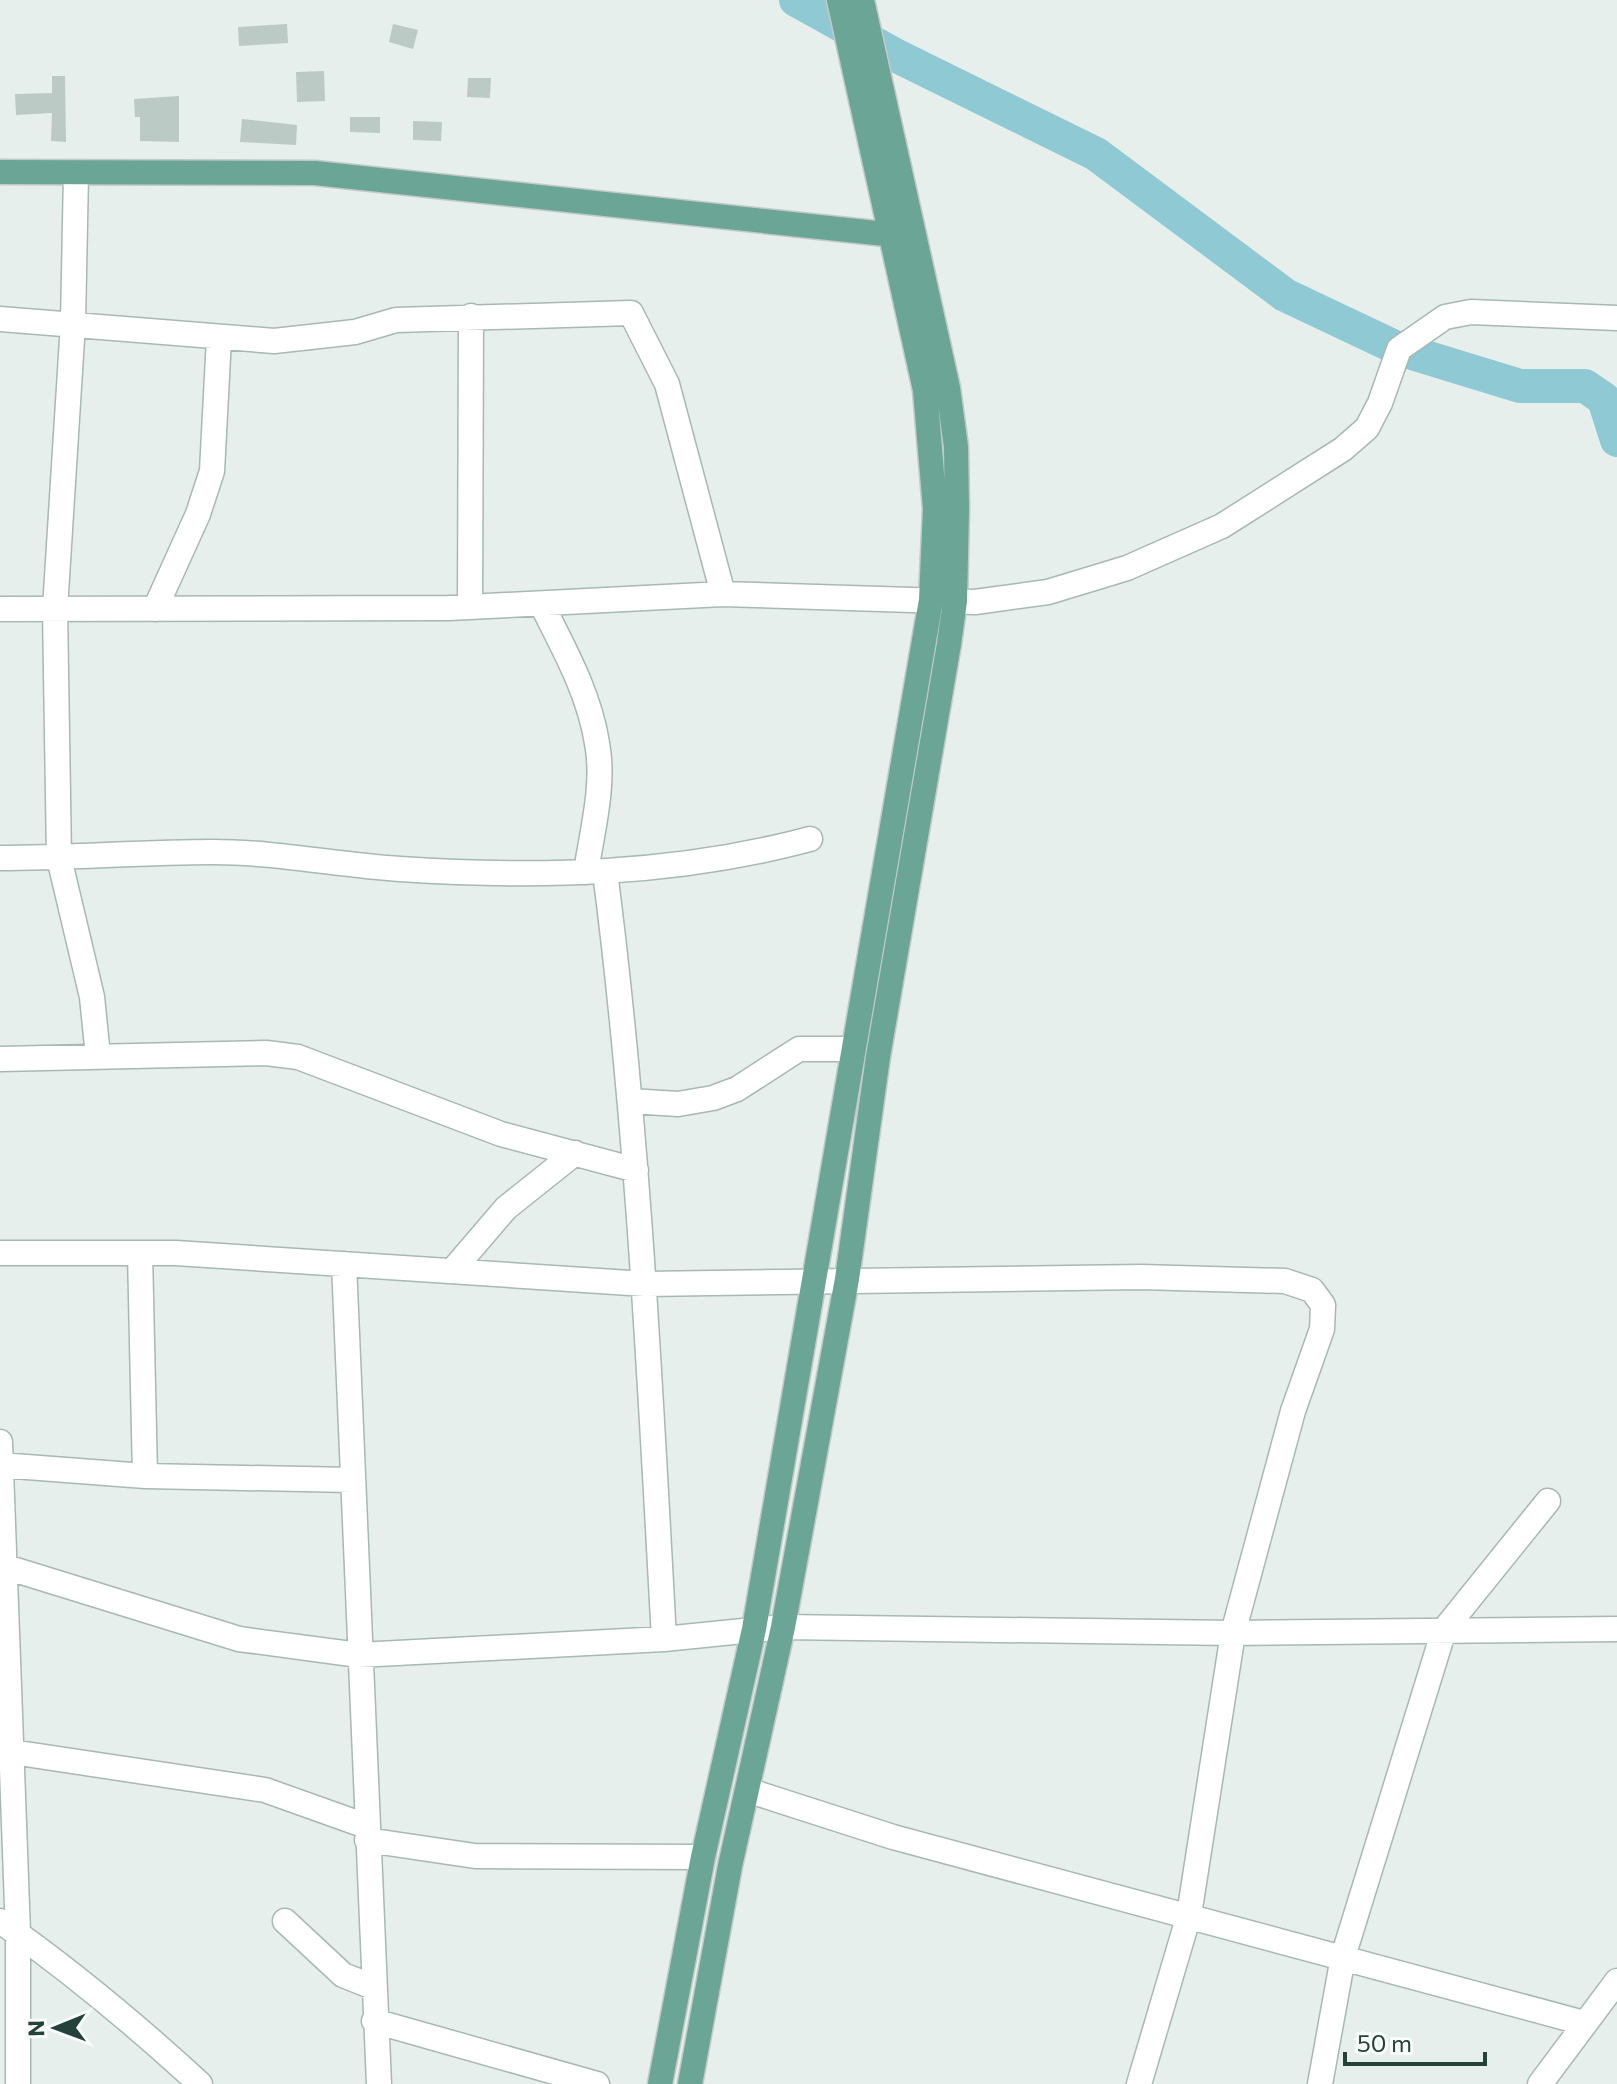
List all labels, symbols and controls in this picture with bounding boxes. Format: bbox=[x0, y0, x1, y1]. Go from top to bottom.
north arrow bbox=[16, 1988, 96, 2068]
scale bar bbox=[1345, 2016, 1485, 2066]
text: N bbox=[22, 2020, 49, 2037]
text: 50 m bbox=[1357, 2028, 1412, 2057]

